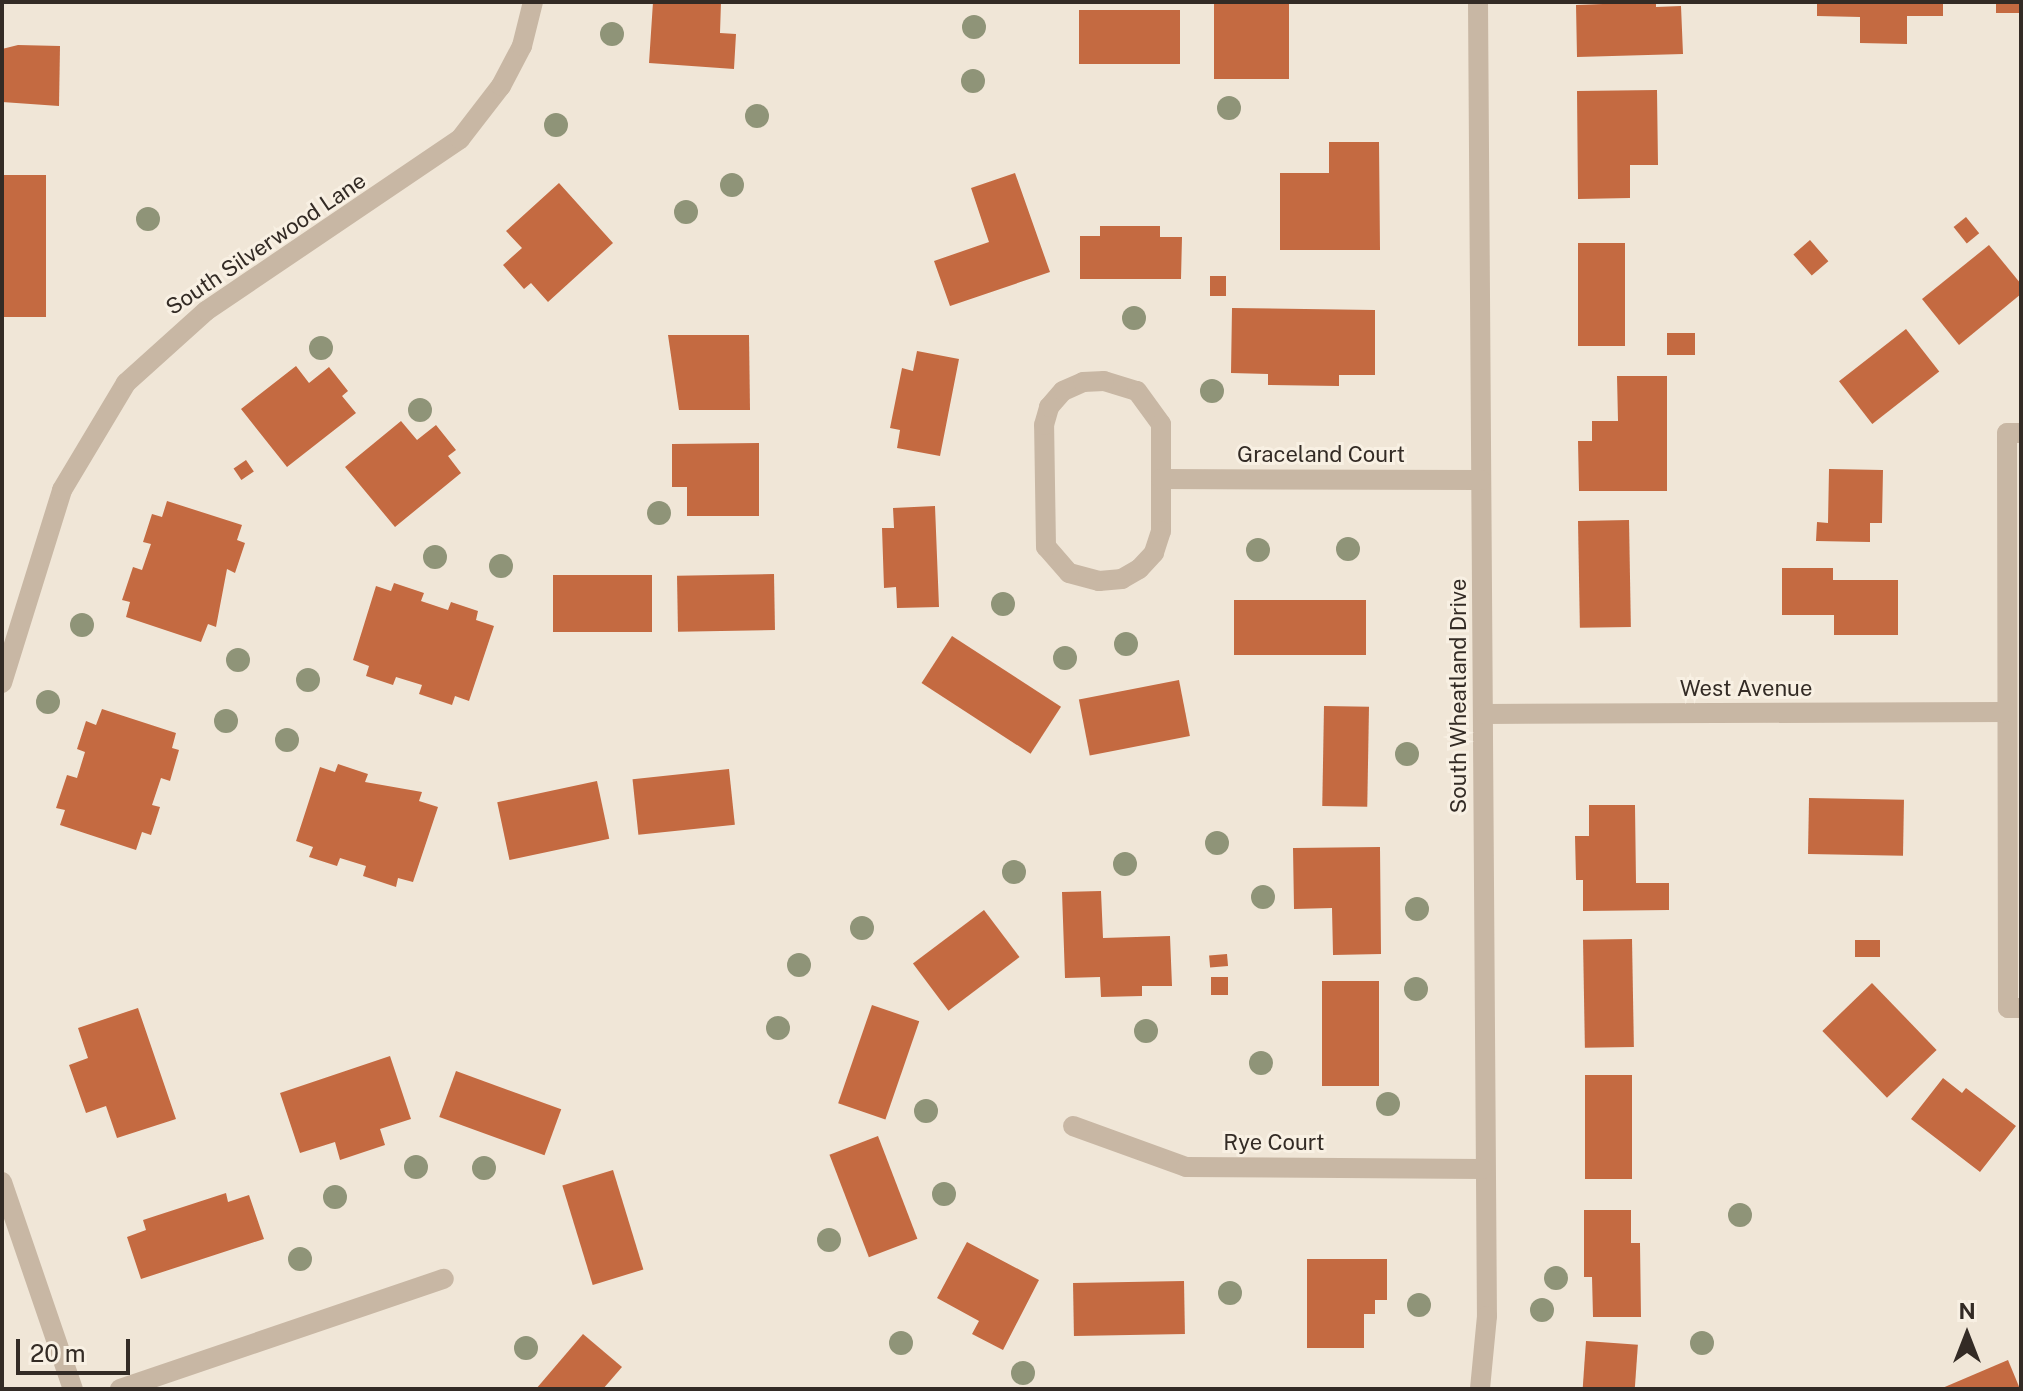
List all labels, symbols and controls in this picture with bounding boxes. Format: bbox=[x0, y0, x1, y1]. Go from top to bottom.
street label: South Silverwood Lane bbox=[161, 167, 371, 321]
street label: Graceland Court bbox=[1237, 442, 1405, 468]
street label: South Wheatland Drive bbox=[1446, 578, 1472, 814]
street label: West Avenue bbox=[1680, 676, 1812, 702]
street label: Rye Court bbox=[1223, 1130, 1325, 1156]
north arrow bbox=[1927, 1295, 2007, 1375]
text: N bbox=[1958, 1298, 1976, 1324]
scale bar bbox=[20, 1323, 134, 1373]
text: 20 m bbox=[30, 1339, 86, 1367]

